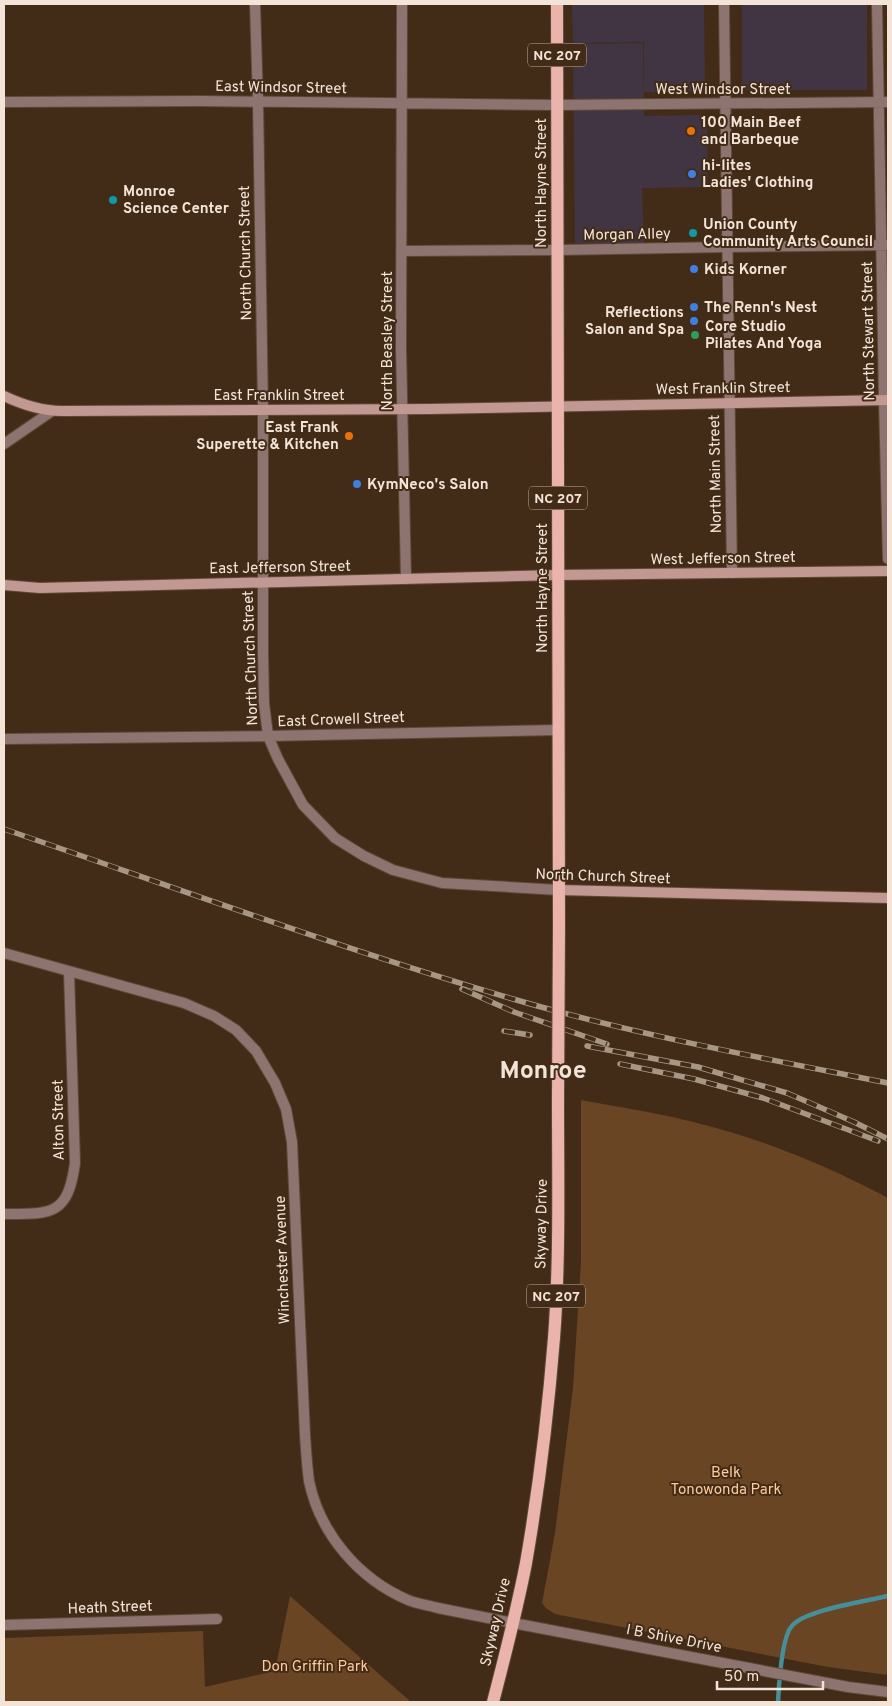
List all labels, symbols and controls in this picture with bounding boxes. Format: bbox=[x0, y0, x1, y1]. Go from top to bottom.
road number: NC 207 bbox=[528, 44, 586, 66]
street label: East Windsor Street bbox=[215, 78, 347, 99]
street label: West Windsor Street bbox=[655, 81, 791, 100]
place label: 100 Main Beef and Barbeque bbox=[701, 114, 801, 150]
street label: North Hayne Street bbox=[533, 118, 552, 248]
marker: 100 Main Beef and Barbeque bbox=[685, 125, 697, 137]
place label: hi-lites Ladies' Clothing bbox=[702, 157, 813, 193]
marker: hi-lites Ladies' Clothing bbox=[686, 168, 698, 180]
place label: Monroe Science Center bbox=[123, 183, 230, 219]
street label: North Church Street bbox=[236, 185, 257, 321]
marker: Monroe Science Center bbox=[107, 194, 119, 206]
place label: Union County Community Arts Council bbox=[703, 216, 873, 252]
street label: Morgan Alley bbox=[583, 225, 671, 246]
marker: Union County Community Arts Council bbox=[687, 227, 699, 239]
place label: Kids Korner bbox=[704, 261, 787, 280]
street label: North Stewart Street bbox=[859, 261, 880, 401]
marker: Kids Korner bbox=[688, 263, 700, 275]
street label: North Beasley Street bbox=[379, 271, 398, 411]
place label: The Renn's Nest bbox=[704, 299, 817, 318]
marker: The Renn's Nest bbox=[688, 301, 700, 313]
place label: Reflections Salon and Spa bbox=[585, 304, 684, 340]
marker: Reflections Salon and Spa bbox=[688, 315, 700, 327]
place label: Core Studio Pilates And Yoga bbox=[705, 318, 822, 354]
marker: Core Studio Pilates And Yoga bbox=[689, 329, 701, 341]
street label: West Franklin Street bbox=[656, 379, 791, 400]
street label: East Franklin Street bbox=[213, 387, 345, 406]
street label: North Main Street bbox=[706, 414, 727, 534]
place label: East Frank Superette & Kitchen bbox=[196, 419, 339, 455]
marker: East Frank Superette & Kitchen bbox=[343, 430, 355, 442]
place label: KymNeco's Salon bbox=[367, 476, 489, 495]
marker: KymNeco's Salon bbox=[351, 478, 363, 490]
road number: NC 207 bbox=[529, 486, 587, 509]
street label: North Hayne Street bbox=[534, 523, 553, 653]
street label: West Jefferson Street bbox=[650, 549, 796, 570]
street label: East Jefferson Street bbox=[209, 558, 351, 579]
street label: North Church Street bbox=[240, 590, 263, 726]
street label: East Crowell Street bbox=[277, 709, 405, 732]
street label: North Church Street bbox=[535, 866, 671, 889]
district label: Monroe bbox=[499, 1056, 587, 1088]
street label: Alton Street bbox=[49, 1079, 70, 1161]
street label: Skyway Drive bbox=[532, 1179, 553, 1269]
street label: Winchester Avenue bbox=[272, 1195, 295, 1325]
road number: NC 207 bbox=[527, 1284, 585, 1308]
park label: Belk Tonowonda Park bbox=[671, 1464, 781, 1500]
street label: Skyway Drive bbox=[477, 1576, 516, 1668]
street label: Heath Street bbox=[67, 1598, 153, 1619]
street label: I B Shive Drive bbox=[624, 1621, 723, 1658]
park label: Don Griffin Park bbox=[261, 1658, 369, 1677]
scale bar bbox=[717, 1658, 823, 1690]
text: 50 m bbox=[724, 1668, 759, 1687]

